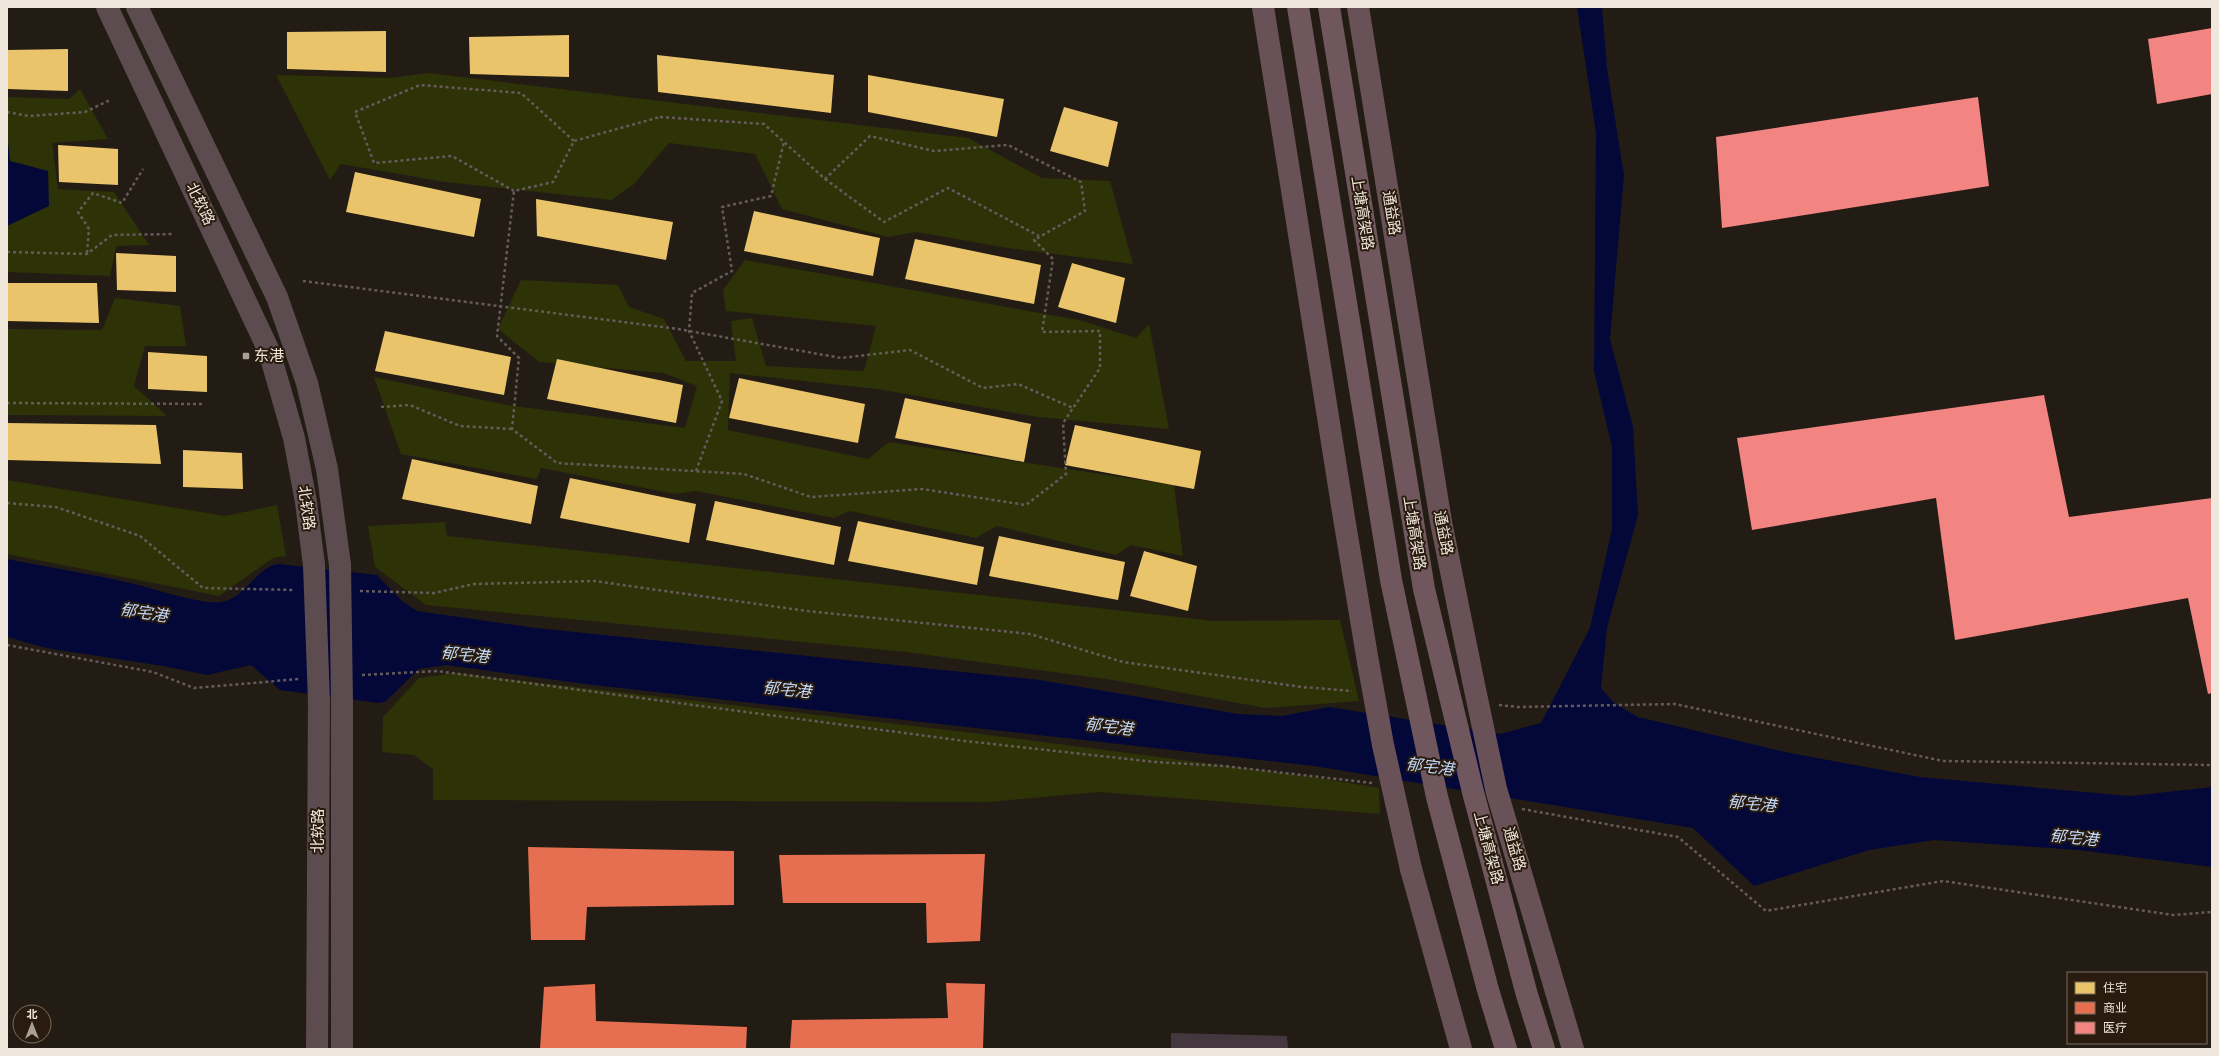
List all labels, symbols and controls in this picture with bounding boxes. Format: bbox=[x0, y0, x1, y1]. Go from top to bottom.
street label: 上塘高架路 bbox=[1345, 174, 1379, 252]
street label: 北软路 bbox=[180, 179, 220, 229]
street label: 通益路 bbox=[1376, 189, 1406, 237]
place label: 东港 bbox=[254, 345, 284, 368]
marker: 东港 bbox=[241, 351, 251, 361]
street label: 北软路 bbox=[291, 484, 321, 532]
street label: 上塘高架路 bbox=[1397, 494, 1431, 572]
street label: 通益路 bbox=[1427, 509, 1459, 557]
water label: 郁宅港 bbox=[118, 597, 172, 629]
water label: 郁宅港 bbox=[440, 641, 492, 670]
water label: 郁宅港 bbox=[762, 676, 814, 705]
water label: 郁宅港 bbox=[1084, 712, 1136, 742]
water label: 郁宅港 bbox=[1405, 752, 1457, 782]
water label: 郁宅港 bbox=[1727, 790, 1779, 819]
street label: 北软路 bbox=[307, 808, 330, 854]
street label: 上塘高架路 bbox=[1467, 809, 1509, 887]
street label: 通益路 bbox=[1497, 824, 1531, 874]
water label: 郁宅港 bbox=[2049, 824, 2101, 853]
legend bbox=[2067, 972, 2207, 1044]
text: 住宅 bbox=[2103, 979, 2127, 998]
text: 商业 bbox=[2103, 999, 2127, 1018]
north arrow bbox=[12, 1004, 52, 1044]
text: 北 bbox=[27, 1006, 38, 1023]
text: 医疗 bbox=[2103, 1019, 2127, 1038]

